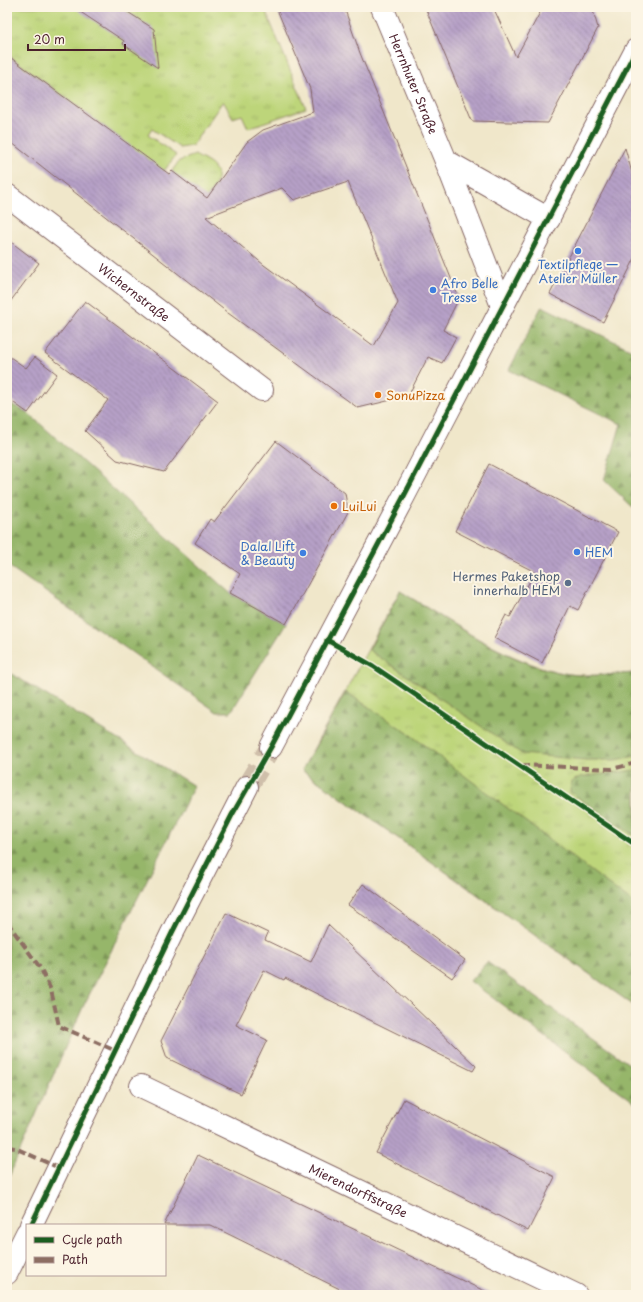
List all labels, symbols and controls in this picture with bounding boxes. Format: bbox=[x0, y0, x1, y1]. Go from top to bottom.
scale bar bbox=[28, 26, 125, 52]
text: 20 m bbox=[34, 30, 65, 48]
street label: Herrnhuter Straße bbox=[385, 31, 443, 137]
marker: Textilpflege — Atelier Müller bbox=[573, 246, 583, 256]
place label: Textilpflege — Atelier Müller bbox=[538, 255, 618, 287]
street label: Wichernstraße bbox=[94, 259, 174, 326]
place label: Afro Belle Tresse bbox=[441, 274, 499, 306]
marker: Afro Belle Tresse bbox=[428, 285, 438, 295]
place label: SonuPizza bbox=[386, 386, 445, 404]
marker: SonuPizza bbox=[373, 390, 383, 400]
place label: LuiLui bbox=[342, 497, 377, 515]
marker: LuiLui bbox=[329, 501, 339, 511]
place label: Dalal Lift & Beauty bbox=[240, 537, 295, 569]
place label: HEM bbox=[585, 543, 613, 561]
marker: HEM bbox=[572, 547, 582, 557]
marker: Dalal Lift & Beauty bbox=[298, 548, 308, 558]
place label: Hermes Paketshop innerhalb HEM bbox=[453, 567, 560, 599]
marker: Hermes Paketshop innerhalb HEM bbox=[563, 578, 573, 588]
street label: Mierendorffstraße bbox=[306, 1159, 410, 1222]
legend bbox=[26, 1224, 166, 1276]
text: Cycle path bbox=[62, 1230, 123, 1248]
text: Path bbox=[62, 1250, 88, 1268]

